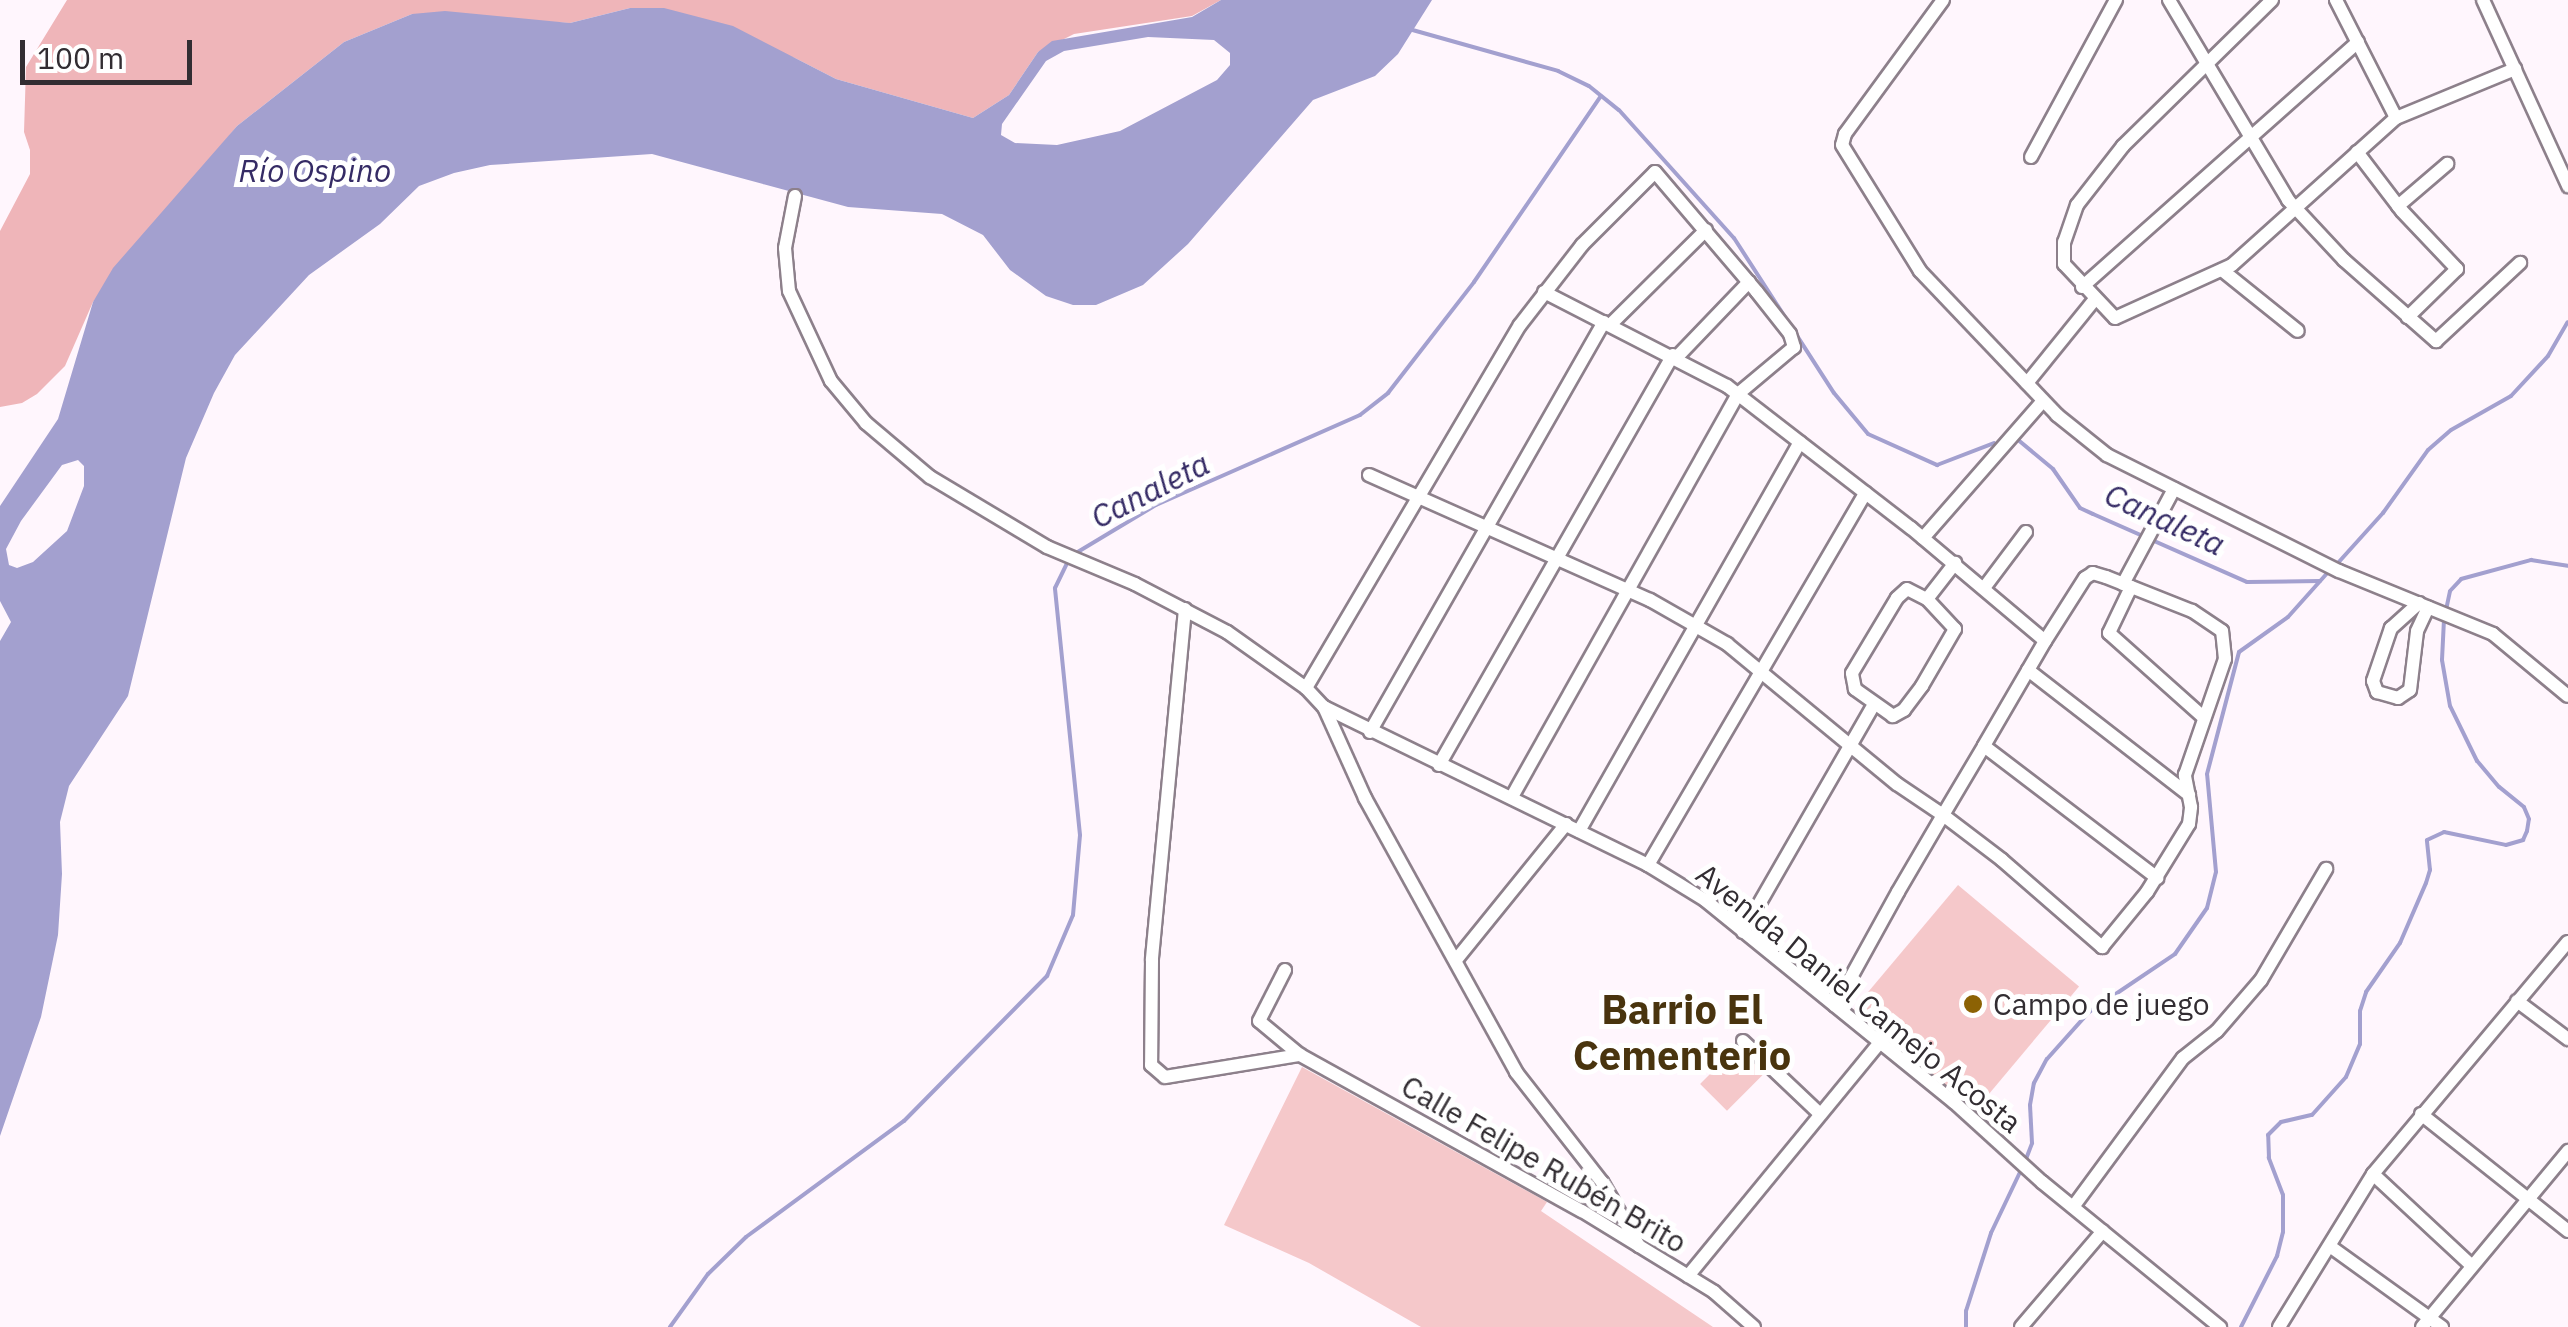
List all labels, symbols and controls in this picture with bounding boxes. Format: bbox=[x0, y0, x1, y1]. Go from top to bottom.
scale bar bbox=[25, 20, 198, 82]
text: 100 m bbox=[37, 38, 124, 77]
water label: Río Ospino bbox=[239, 151, 391, 189]
water label: Canaleta bbox=[1084, 444, 1216, 536]
water label: Canaleta bbox=[2099, 475, 2231, 563]
street label: Avenida Daniel Camejo Acosta bbox=[1689, 856, 2029, 1140]
district label: Barrio El Cementerio bbox=[1573, 985, 1791, 1079]
place label: Campo de juego bbox=[1993, 986, 2210, 1022]
marker: Campo de juego bbox=[1962, 993, 1984, 1015]
street label: Calle Felipe Rubén Brito bbox=[1395, 1068, 1693, 1260]

